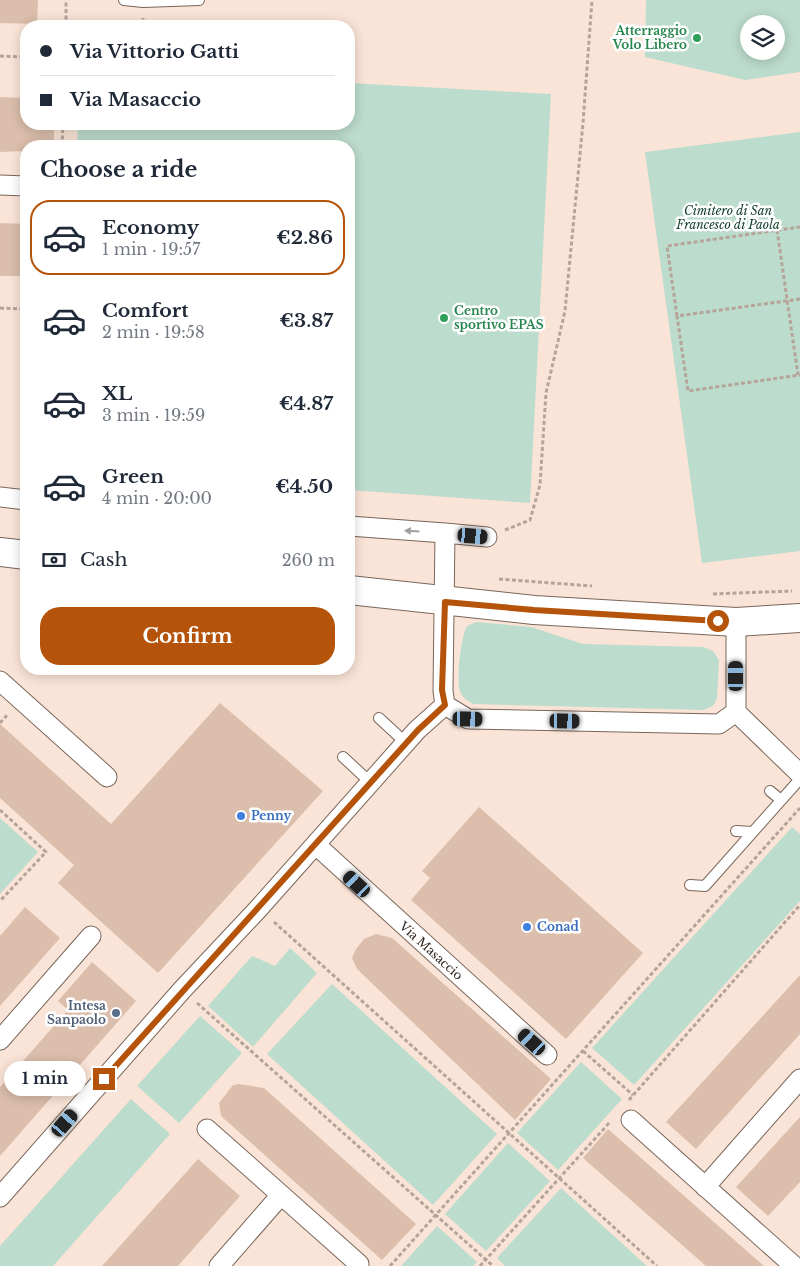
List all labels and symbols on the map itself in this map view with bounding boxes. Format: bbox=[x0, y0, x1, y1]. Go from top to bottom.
place label: Atterraggio Volo Libero bbox=[612, 23, 687, 52]
marker: Atterraggio Volo Libero bbox=[691, 32, 703, 44]
park label: Cimitero di San Francesco di Paola bbox=[675, 203, 780, 232]
place label: Centro sportivo EPAS bbox=[454, 303, 544, 332]
marker: Centro sportivo EPAS bbox=[438, 312, 450, 324]
one-way arrow bbox=[403, 527, 419, 535]
car bbox=[457, 527, 488, 545]
route start bbox=[707, 610, 729, 632]
car bbox=[728, 661, 743, 691]
car bbox=[452, 711, 483, 727]
car bbox=[549, 713, 580, 729]
place label: Penny bbox=[251, 808, 291, 823]
marker: Penny bbox=[235, 810, 247, 822]
car bbox=[340, 868, 373, 900]
street label: Via Masaccio bbox=[396, 918, 466, 983]
place label: Conad bbox=[537, 919, 579, 934]
marker: Conad bbox=[521, 921, 533, 933]
place label: Intesa Sanpaolo bbox=[47, 998, 106, 1027]
marker: Intesa Sanpaolo bbox=[110, 1007, 122, 1019]
car bbox=[515, 1026, 548, 1058]
callout: 1 min bbox=[4, 1062, 86, 1096]
route end bbox=[93, 1068, 115, 1090]
car bbox=[49, 1107, 80, 1139]

